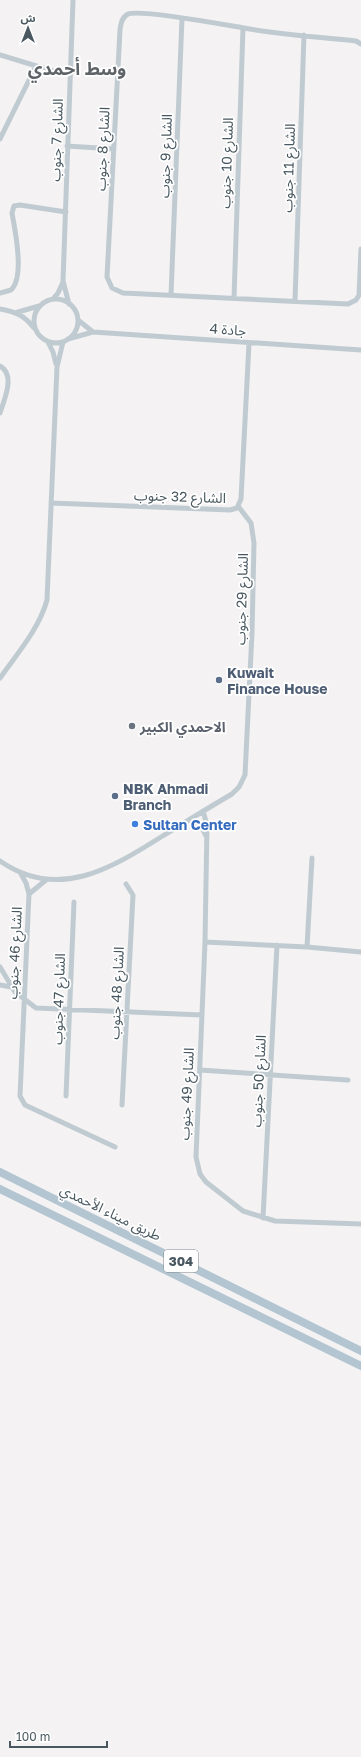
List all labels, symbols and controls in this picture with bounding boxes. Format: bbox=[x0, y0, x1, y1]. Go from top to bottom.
north arrow bbox=[8, 8, 48, 48]
text: ش bbox=[20, 11, 36, 25]
district label: وسط أحمدي bbox=[28, 56, 126, 83]
street label: الشارع 7 جنوب bbox=[46, 98, 69, 182]
street label: الشارع 8 جنوب bbox=[91, 106, 116, 192]
street label: الشارع 9 جنوب bbox=[155, 114, 178, 198]
street label: الشارع 10 جنوب bbox=[216, 117, 239, 209]
street label: الشارع 11 جنوب bbox=[278, 123, 301, 213]
street label: جادة 4 bbox=[209, 319, 247, 339]
street label: الشارع 32 جنوب bbox=[134, 486, 226, 509]
street label: الشارع 29 جنوب bbox=[231, 553, 254, 646]
place label: Kuwait Finance House bbox=[227, 664, 328, 697]
marker: Kuwait Finance House bbox=[214, 675, 224, 685]
place label: الاحمدي الكبير bbox=[139, 718, 226, 738]
marker: الاحمدي الكبير bbox=[127, 721, 137, 731]
place label: NBK Ahmadi Branch bbox=[123, 780, 209, 813]
marker: NBK Ahmadi Branch bbox=[110, 791, 120, 801]
place label: Sultan Center bbox=[143, 816, 237, 833]
marker: Sultan Center bbox=[130, 819, 140, 829]
street label: الشارع 46 جنوب bbox=[3, 906, 28, 1000]
street label: الشارع 48 جنوب bbox=[105, 946, 130, 1040]
street label: الشارع 47 جنوب bbox=[48, 953, 71, 1045]
street label: الشارع 50 جنوب bbox=[247, 1034, 272, 1128]
street label: الشارع 49 جنوب bbox=[175, 1047, 200, 1141]
street label: طريق ميناء الأحمدي bbox=[56, 1180, 164, 1247]
road number: 304 bbox=[164, 1250, 198, 1272]
scale bar bbox=[10, 1723, 107, 1749]
text: 100 m bbox=[16, 1729, 50, 1744]

